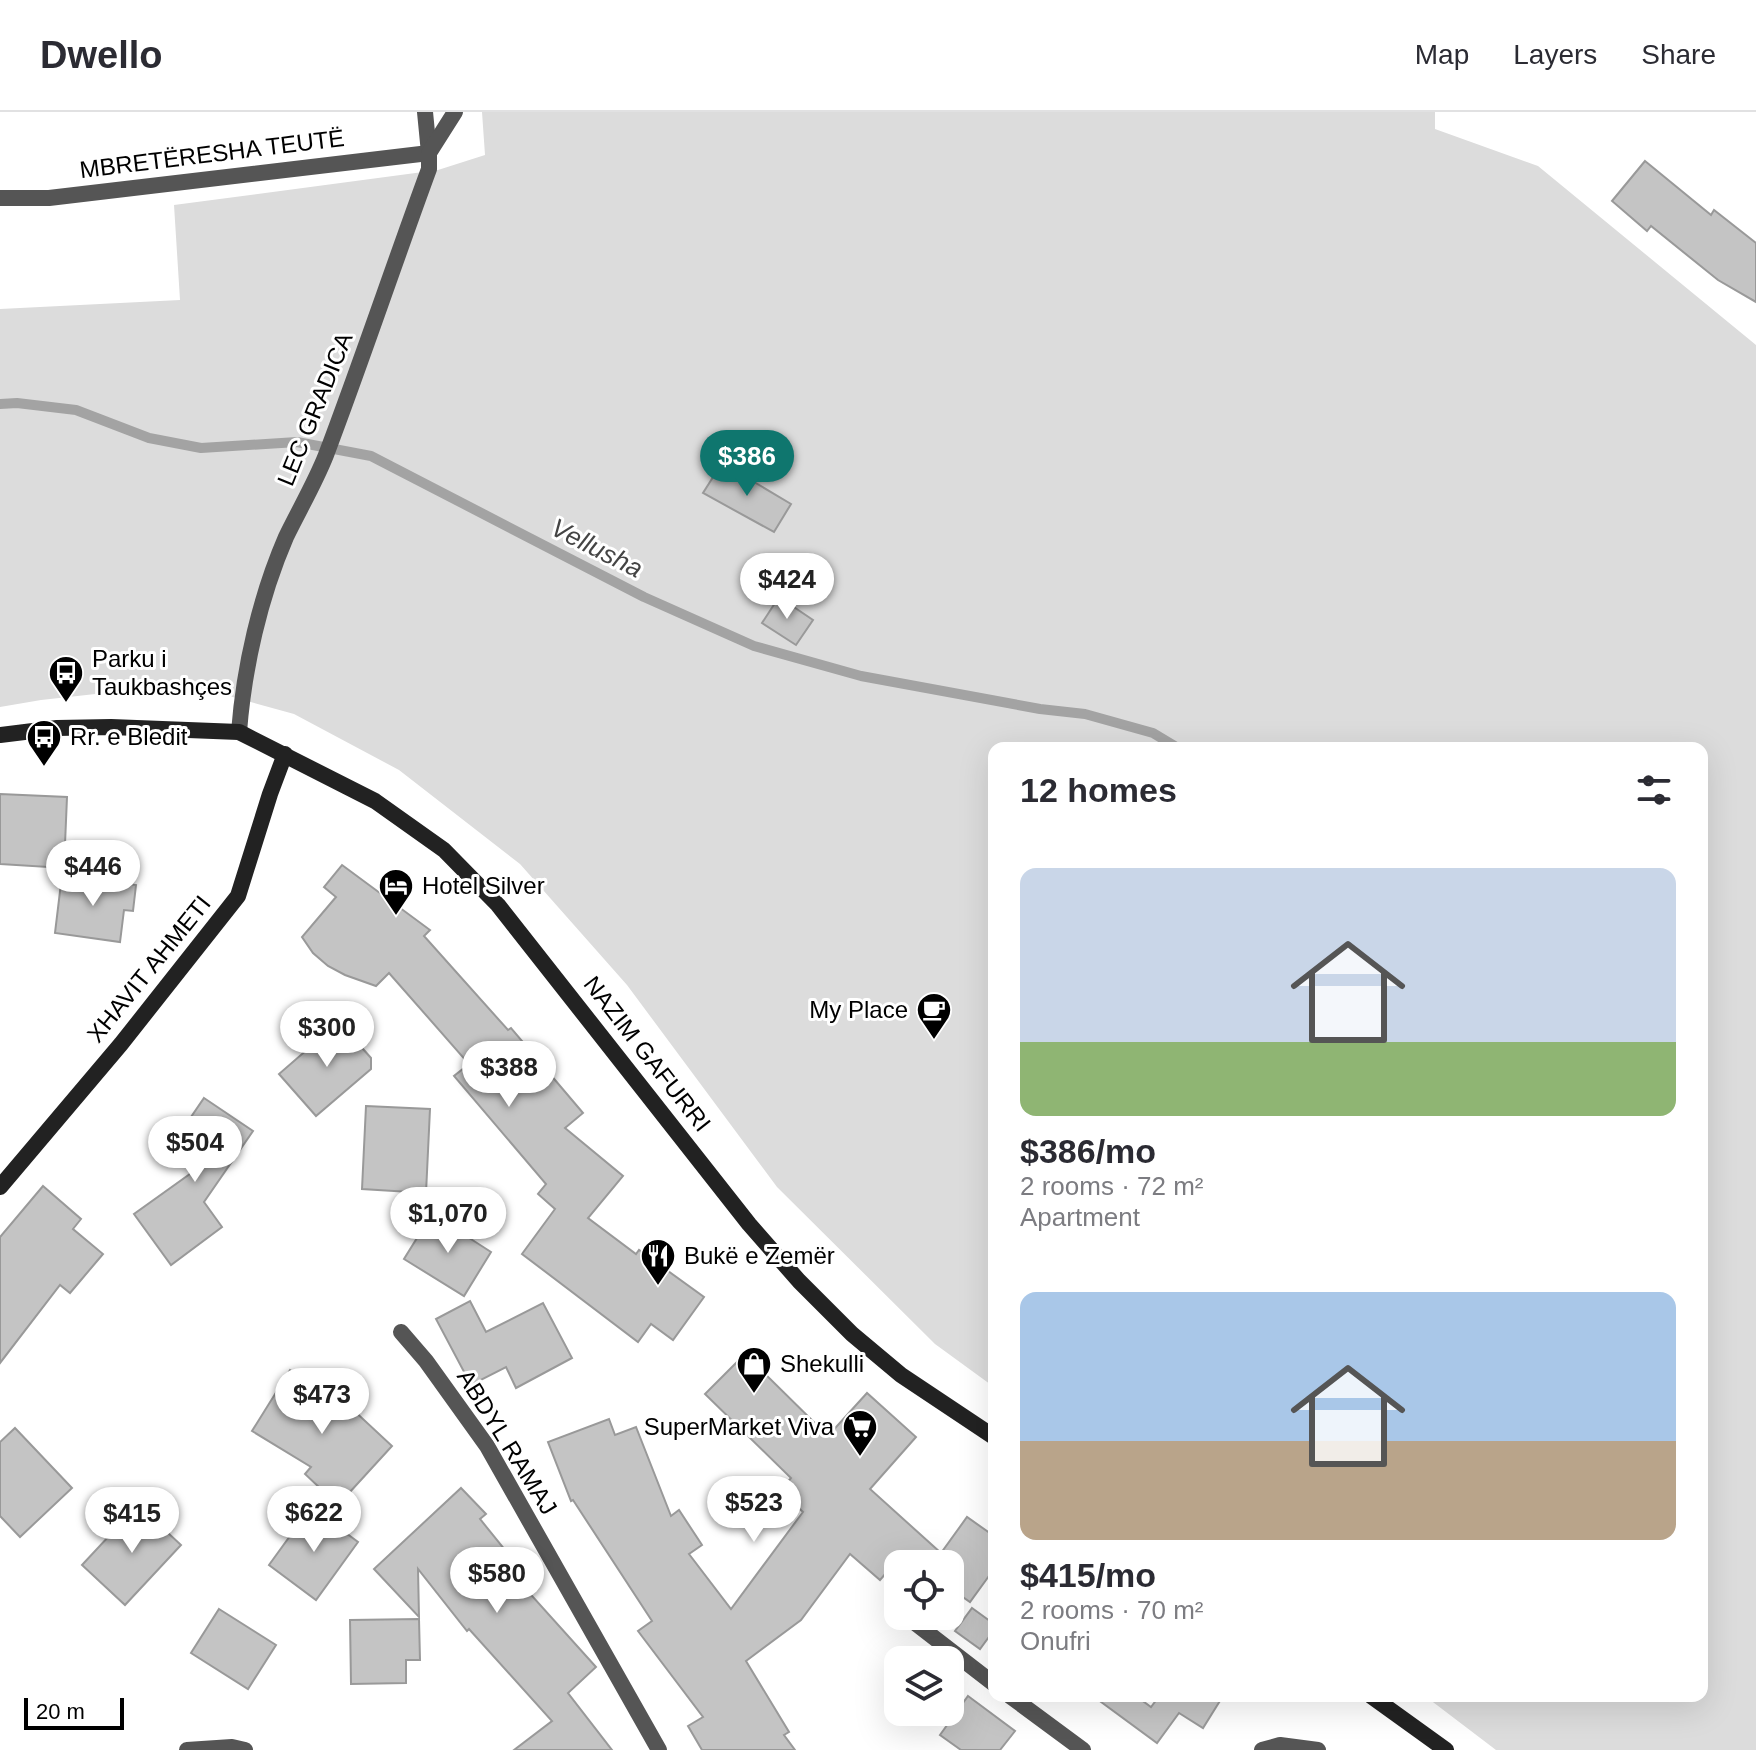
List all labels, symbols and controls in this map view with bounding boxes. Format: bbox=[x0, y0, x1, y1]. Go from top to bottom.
text: Dwello bbox=[40, 34, 162, 76]
text: Map bbox=[1415, 39, 1469, 70]
text: Layers bbox=[1513, 39, 1597, 70]
text: Share bbox=[1641, 39, 1716, 70]
street label: MBRETËRESHA TEUTË bbox=[78, 124, 346, 183]
street label: LEC GRADICA bbox=[272, 328, 358, 489]
pin: $386 bbox=[700, 430, 794, 498]
text: $386 bbox=[718, 441, 776, 471]
water label: Vellusha bbox=[546, 512, 648, 584]
pin: $424 bbox=[740, 553, 834, 621]
text: $424 bbox=[758, 564, 816, 594]
place label: Parku i Taukbashçes bbox=[92, 645, 232, 700]
bus stop icon: Parku i Taukbashçes bbox=[47, 654, 85, 704]
bus stop icon: Rr. e Bledit bbox=[25, 718, 63, 768]
place label: Rr. e Bledit bbox=[70, 723, 188, 750]
icon: filters bbox=[1632, 768, 1676, 812]
text: 12 homes bbox=[1020, 771, 1177, 809]
pin: $446 bbox=[46, 840, 140, 908]
text: $446 bbox=[64, 851, 122, 881]
hotel icon: Hotel Silver bbox=[377, 867, 415, 917]
place label: Hotel Silver bbox=[422, 872, 545, 899]
street label: XHAVIT AHMETI bbox=[81, 890, 216, 1047]
icon: home bbox=[1276, 920, 1420, 1064]
street label: NAZIM GAFURRI bbox=[578, 971, 716, 1137]
cafe icon: My Place bbox=[915, 991, 953, 1041]
place label: My Place bbox=[809, 996, 908, 1023]
pin: $300 bbox=[280, 1001, 374, 1069]
text: $300 bbox=[298, 1012, 356, 1042]
pin: $388 bbox=[462, 1041, 556, 1109]
text: $388 bbox=[480, 1052, 538, 1082]
pin: $504 bbox=[148, 1116, 242, 1184]
text: $504 bbox=[166, 1127, 224, 1157]
text: $386/mo bbox=[1020, 1132, 1156, 1170]
text: 2 rooms · 72 m² bbox=[1020, 1171, 1204, 1201]
pin: $1,070 bbox=[383, 1187, 513, 1255]
text: $1,070 bbox=[408, 1198, 488, 1228]
text: Apartment bbox=[1020, 1202, 1140, 1232]
restaurant icon: Bukë e Zemër bbox=[639, 1237, 677, 1287]
place label: Bukë e Zemër bbox=[684, 1242, 835, 1269]
icon: home bbox=[1276, 1344, 1420, 1488]
shop icon: Shekulli bbox=[735, 1345, 773, 1395]
place label: Shekulli bbox=[780, 1350, 864, 1377]
street label: ABDYL RAMAJ bbox=[452, 1364, 563, 1519]
pin: $473 bbox=[275, 1368, 369, 1436]
text: $473 bbox=[293, 1379, 351, 1409]
supermarket icon: SuperMarket Viva bbox=[841, 1408, 879, 1458]
place label: SuperMarket Viva bbox=[644, 1413, 835, 1440]
pin: $523 bbox=[707, 1476, 801, 1544]
pin: $622 bbox=[267, 1486, 361, 1554]
pin: $415 bbox=[85, 1487, 179, 1555]
text: $523 bbox=[725, 1487, 783, 1517]
text: $622 bbox=[285, 1497, 343, 1527]
text: $415 bbox=[103, 1498, 161, 1528]
pin: $580 bbox=[450, 1547, 544, 1615]
map controls bbox=[884, 1550, 964, 1726]
button: locate bbox=[884, 1550, 964, 1630]
text: $415/mo bbox=[1020, 1556, 1156, 1594]
text: $580 bbox=[468, 1558, 526, 1588]
text: 2 rooms · 70 m² bbox=[1020, 1595, 1204, 1625]
text: Onufri bbox=[1020, 1626, 1091, 1656]
button: layers bbox=[884, 1646, 964, 1726]
scale bar bbox=[24, 1694, 124, 1730]
text: 20 m bbox=[36, 1699, 85, 1724]

